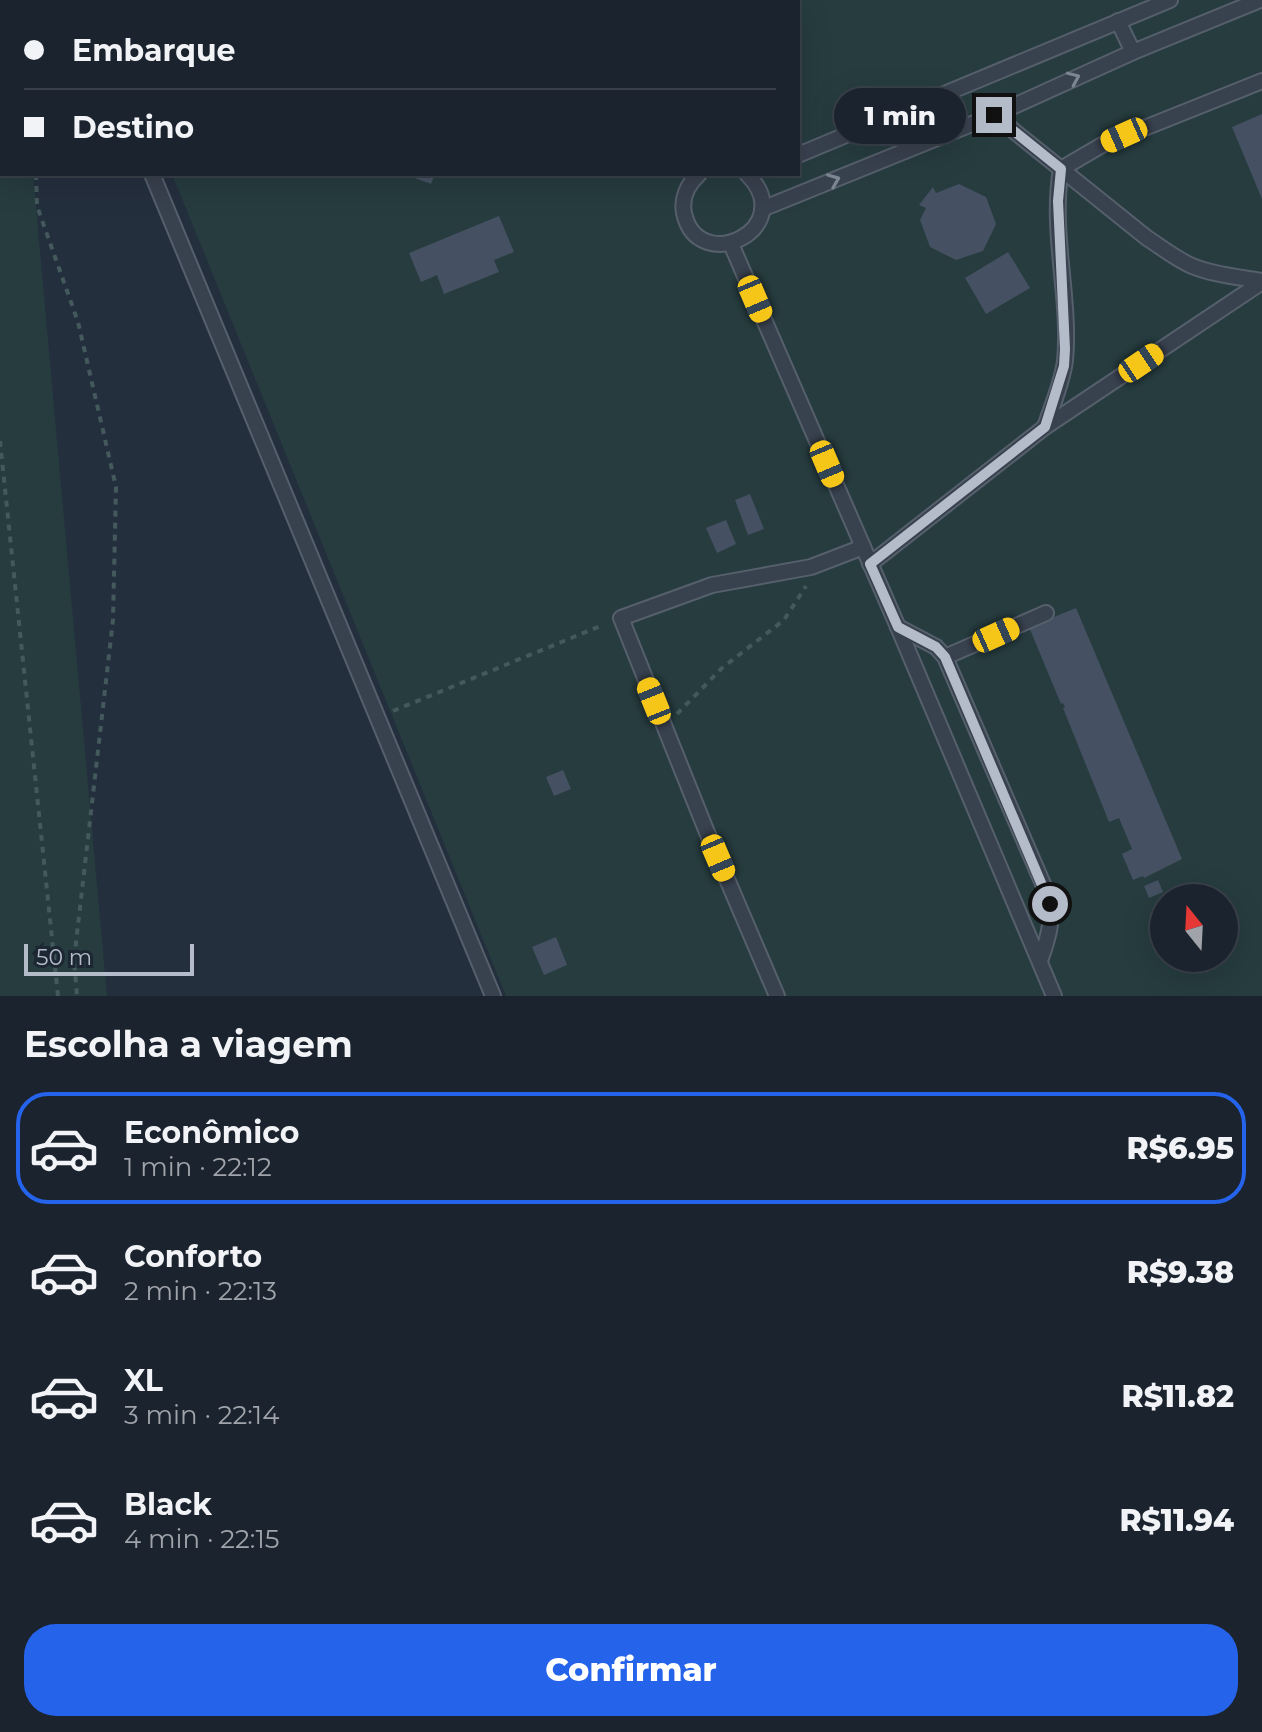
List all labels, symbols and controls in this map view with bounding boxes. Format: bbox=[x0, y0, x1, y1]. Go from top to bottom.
text: Embarque bbox=[72, 32, 235, 69]
one-way arrow bbox=[1066, 72, 1080, 88]
callout: 1 min bbox=[834, 87, 966, 143]
route end bbox=[976, 97, 1012, 133]
text: 1 min bbox=[864, 100, 936, 132]
text: Destino bbox=[72, 109, 194, 146]
car bbox=[1097, 114, 1151, 156]
one-way arrow bbox=[826, 173, 840, 189]
car bbox=[735, 272, 775, 326]
car bbox=[1114, 340, 1168, 386]
car bbox=[807, 437, 847, 491]
car bbox=[969, 614, 1023, 656]
car bbox=[634, 674, 674, 728]
car bbox=[698, 831, 738, 885]
north arrow bbox=[1150, 884, 1238, 972]
map controls bbox=[1150, 884, 1238, 972]
route start bbox=[1032, 886, 1068, 922]
scale bar bbox=[24, 940, 194, 976]
text: 50 m bbox=[36, 944, 92, 971]
text: Escolha a viagem bbox=[24, 1022, 353, 1066]
icon: car bbox=[28, 1112, 100, 1184]
text: Econômico bbox=[124, 1114, 299, 1151]
text: R$6.95 bbox=[1126, 1130, 1234, 1167]
text: 1 min · 22:12 bbox=[124, 1151, 272, 1183]
icon: car bbox=[28, 1236, 100, 1308]
text: Conforto bbox=[124, 1238, 262, 1275]
text: R$9.38 bbox=[1127, 1254, 1234, 1291]
text: 2 min · 22:13 bbox=[124, 1275, 277, 1307]
icon: car bbox=[28, 1360, 100, 1432]
text: XL bbox=[124, 1362, 163, 1399]
text: R$11.82 bbox=[1122, 1378, 1234, 1415]
text: 3 min · 22:14 bbox=[124, 1399, 279, 1431]
icon: car bbox=[28, 1484, 100, 1556]
text: Black bbox=[124, 1486, 212, 1523]
text: R$11.94 bbox=[1119, 1502, 1234, 1539]
text: 4 min · 22:15 bbox=[124, 1523, 279, 1555]
button: Confirmar bbox=[24, 1624, 1238, 1716]

